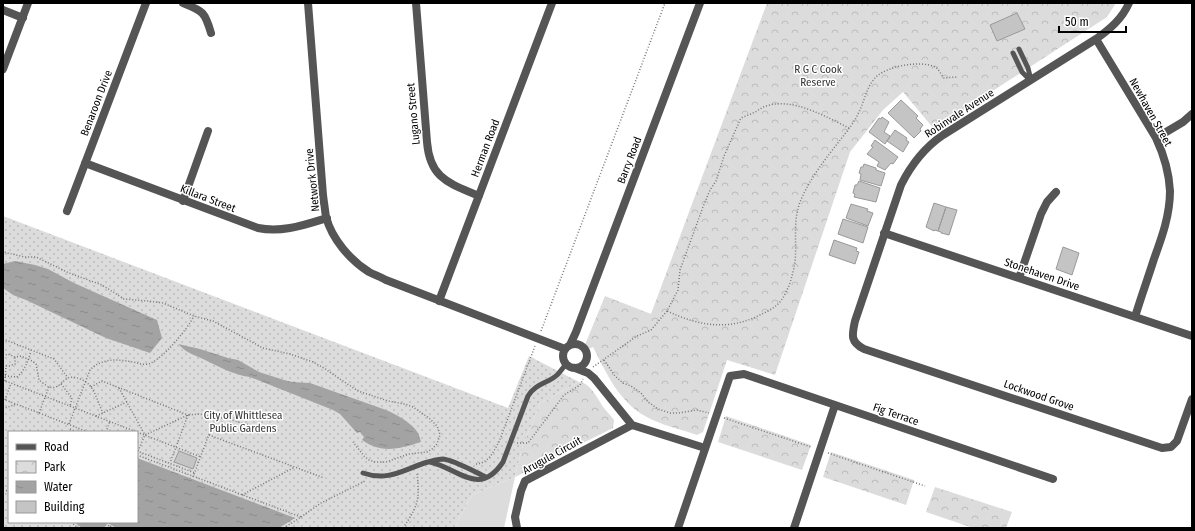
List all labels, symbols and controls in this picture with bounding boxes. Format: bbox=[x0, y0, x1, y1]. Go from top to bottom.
scale bar bbox=[1059, 8, 1126, 34]
text: 50 m bbox=[1065, 15, 1089, 29]
park label: R G C Cook Reserve bbox=[794, 63, 843, 89]
street label: Benaroon Drive bbox=[78, 68, 115, 138]
street label: Newhaven Street bbox=[1126, 76, 1175, 149]
street label: Lugano Street bbox=[404, 82, 423, 145]
street label: Robinvale Avenue bbox=[922, 86, 996, 141]
street label: Herman Road bbox=[468, 117, 502, 179]
street label: Barry Road bbox=[615, 135, 644, 186]
street label: Network Drive bbox=[303, 148, 322, 212]
street label: Killara Street bbox=[178, 182, 238, 215]
street label: Stonehaven Drive bbox=[1002, 255, 1081, 293]
street label: Lockwood Grove bbox=[1002, 377, 1076, 414]
street label: Fig Terrace bbox=[871, 401, 920, 428]
park label: City of Whittlesea Public Gardens bbox=[204, 409, 282, 435]
legend bbox=[8, 431, 138, 523]
street label: Arugula Circuit bbox=[520, 434, 584, 477]
text: Road bbox=[44, 440, 69, 454]
text: Park bbox=[44, 460, 66, 474]
text: Water bbox=[44, 480, 73, 494]
text: Building bbox=[44, 500, 85, 514]

